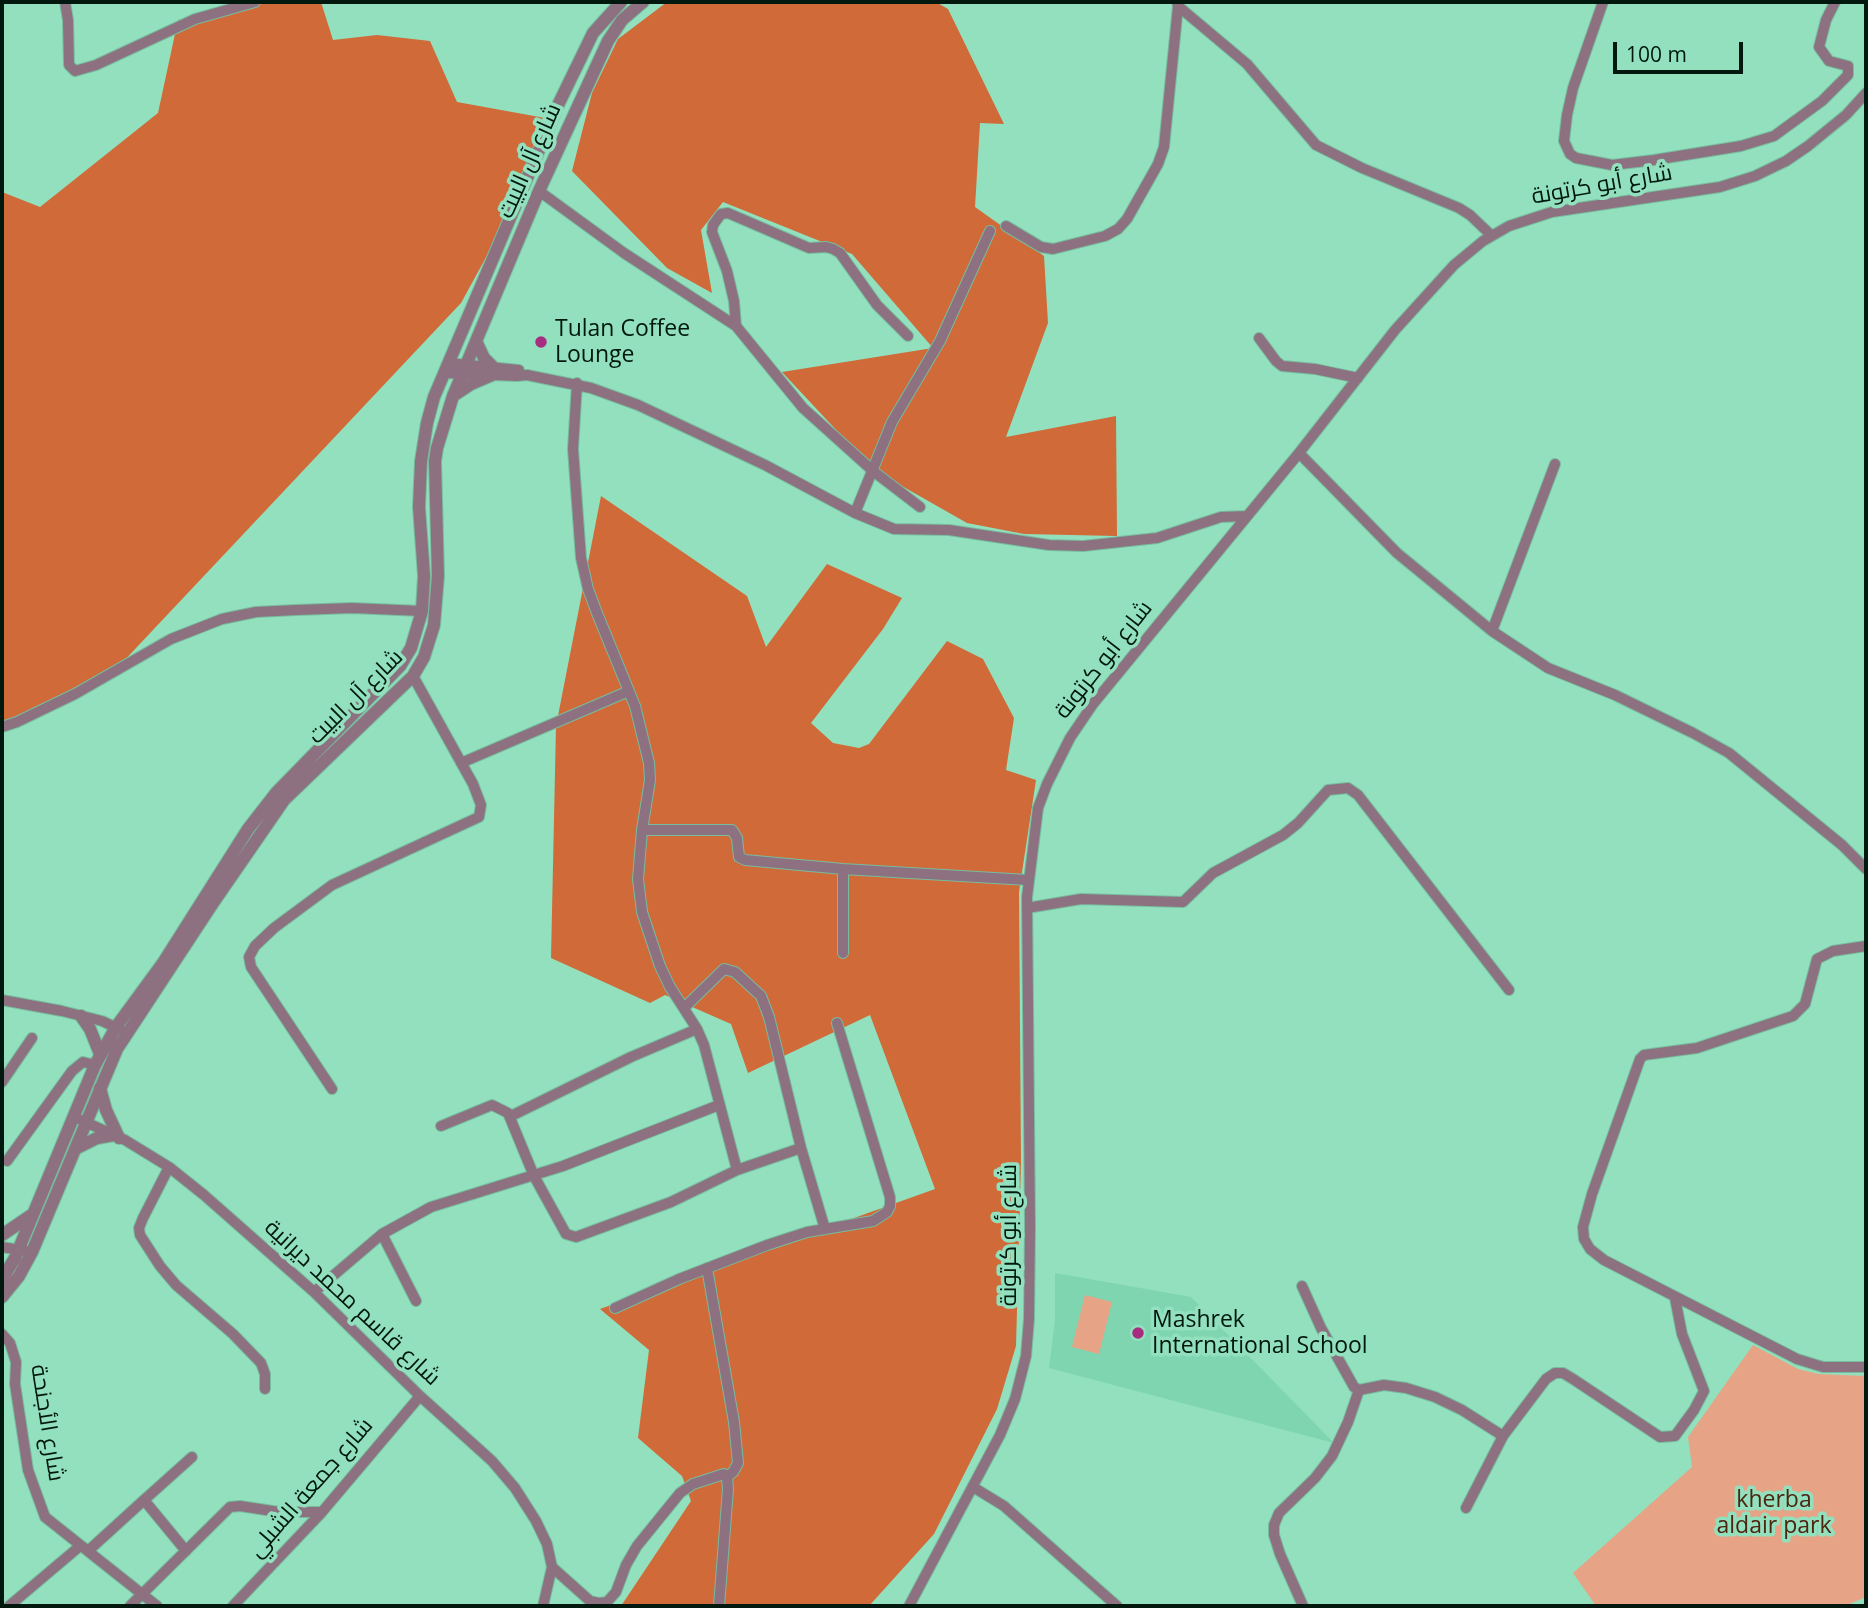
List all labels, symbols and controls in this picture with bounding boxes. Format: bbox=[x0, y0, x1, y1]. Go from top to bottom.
scale bar bbox=[1616, 28, 1745, 72]
text: 100 m bbox=[1626, 40, 1687, 68]
street label: شارع آل البيت bbox=[492, 99, 568, 223]
street label: شارع أبو كرتونة bbox=[1530, 159, 1674, 211]
place label: Tulan Coffee Lounge bbox=[555, 315, 690, 369]
marker: Tulan Coffee Lounge bbox=[533, 334, 549, 350]
street label: شارع أبو كرتونة bbox=[1049, 595, 1159, 725]
street label: شارع آل البيت bbox=[303, 644, 409, 750]
street label: شارع أبو كرتونة bbox=[995, 1164, 1023, 1306]
street label: شارع قاسم محمد ديرانية bbox=[258, 1214, 446, 1392]
place label: Mashrek International School bbox=[1152, 1306, 1368, 1360]
marker: Mashrek International School bbox=[1130, 1325, 1146, 1341]
street label: شارع الأجنحة bbox=[24, 1362, 70, 1484]
street label: شارع جمعة الشبلي bbox=[243, 1413, 379, 1563]
park label: kherba aldair park bbox=[1717, 1486, 1831, 1540]

